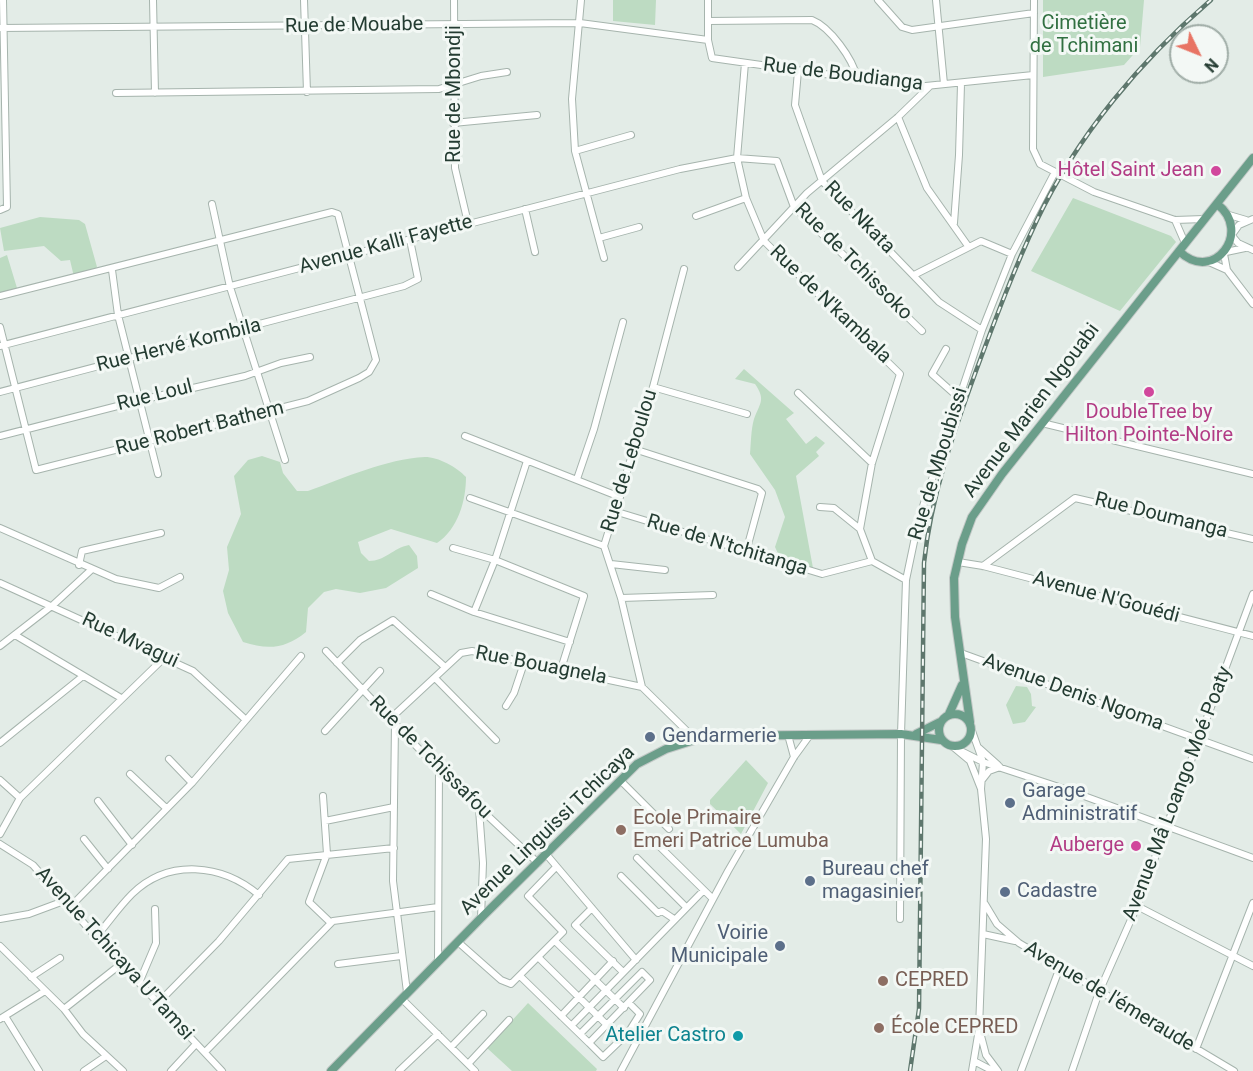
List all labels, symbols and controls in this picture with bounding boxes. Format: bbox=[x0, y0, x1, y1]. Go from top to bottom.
park label: Cimetière de Tchimani bbox=[1030, 12, 1138, 59]
street label: Rue de Mouabe bbox=[285, 13, 423, 39]
north arrow bbox=[1169, 24, 1229, 84]
street label: Rue de Mbondji bbox=[443, 25, 467, 163]
street label: Rue de Boudianga bbox=[762, 53, 924, 97]
text: N bbox=[1200, 55, 1222, 76]
place label: Hôtel Saint Jean bbox=[1058, 159, 1204, 183]
marker: Hôtel Saint Jean bbox=[1209, 164, 1223, 178]
street label: Rue Nkata bbox=[819, 177, 899, 259]
street label: Rue de Tchissoko bbox=[789, 198, 917, 326]
street label: Avenue Kalli Fayette bbox=[297, 210, 475, 280]
street label: Rue de N'kambala bbox=[764, 241, 896, 369]
street label: Rue Hervé Kombila bbox=[94, 314, 264, 378]
street label: Avenue Marien Ngouabi bbox=[959, 319, 1105, 503]
street label: Rue Loul bbox=[115, 375, 195, 417]
street label: Rue de Mboubissi bbox=[904, 385, 974, 543]
marker: DoubleTree by Hilton Pointe-Noire bbox=[1142, 385, 1156, 399]
street label: Rue de Leboulou bbox=[597, 387, 663, 535]
street label: Rue Robert Bathem bbox=[114, 397, 286, 461]
place label: DoubleTree by Hilton Pointe-Noire bbox=[1065, 401, 1233, 448]
street label: Rue Doumanga bbox=[1092, 488, 1230, 544]
street label: Rue de N'tchitanga bbox=[644, 510, 810, 582]
street label: Avenue N'Gouédi bbox=[1030, 567, 1182, 629]
street label: Rue Mvagui bbox=[78, 608, 182, 674]
street label: Rue Bouagnela bbox=[473, 642, 609, 690]
street label: Avenue Denis Ngoma bbox=[979, 649, 1167, 737]
street label: Avenue Mâ Loango Moé Poaty bbox=[1118, 663, 1238, 925]
street label: Rue de Tchissafou bbox=[364, 692, 496, 824]
place label: Gendarmerie bbox=[662, 725, 777, 749]
marker: Gendarmerie bbox=[643, 730, 657, 744]
street label: Avenue Linguissi Tchicaya bbox=[456, 741, 640, 921]
place label: Garage Administratif bbox=[1022, 780, 1137, 827]
marker: Garage Administratif bbox=[1003, 796, 1017, 810]
place label: Ecole Primaire Emeri Patrice Lumuba bbox=[633, 807, 829, 854]
marker: Ecole Primaire Emeri Patrice Lumuba bbox=[614, 823, 628, 837]
place label: Auberge bbox=[1050, 834, 1124, 858]
marker: Auberge bbox=[1129, 839, 1143, 853]
place label: Bureau chef magasinier bbox=[822, 858, 929, 905]
street label: Avenue Tchicaya U'Tamsi bbox=[30, 862, 198, 1046]
marker: Bureau chef magasinier bbox=[803, 874, 817, 888]
place label: Cadastre bbox=[1017, 880, 1097, 904]
marker: Cadastre bbox=[998, 885, 1012, 899]
place label: Voirie Municipale bbox=[671, 922, 768, 969]
street label: Avenue de l'émeraude bbox=[1020, 937, 1198, 1057]
marker: Voirie Municipale bbox=[773, 939, 787, 953]
place label: CEPRED bbox=[895, 969, 969, 993]
marker: CEPRED bbox=[876, 974, 890, 988]
place label: École CEPRED bbox=[891, 1016, 1018, 1040]
marker: École CEPRED bbox=[872, 1021, 886, 1035]
place label: Atelier Castro bbox=[605, 1024, 726, 1048]
marker: Atelier Castro bbox=[731, 1029, 745, 1043]

